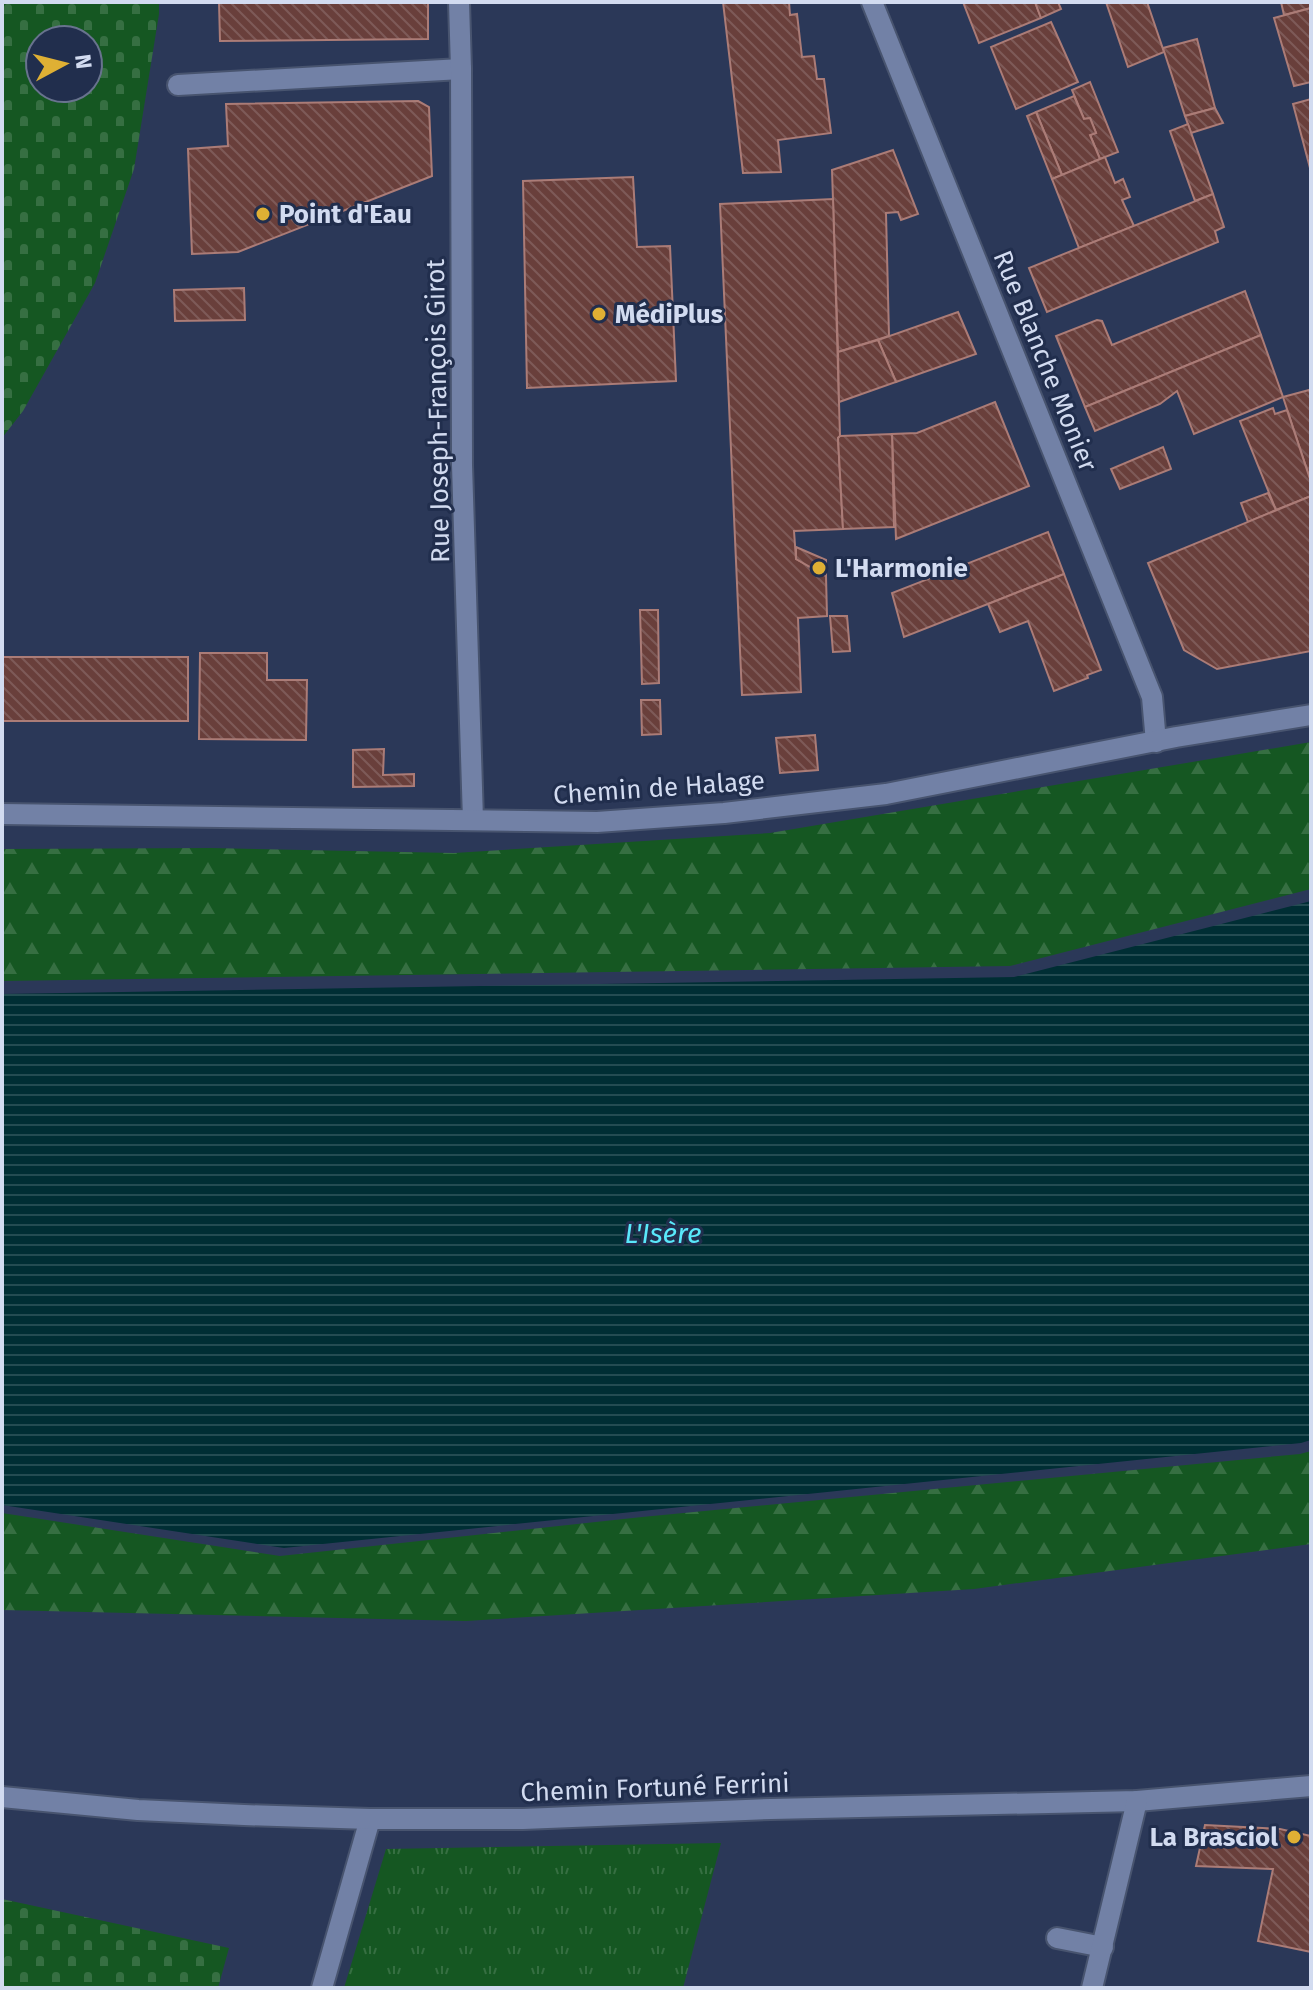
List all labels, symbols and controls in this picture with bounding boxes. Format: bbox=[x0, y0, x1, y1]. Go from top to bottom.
north arrow bbox=[24, 24, 104, 104]
text: N bbox=[69, 53, 98, 71]
place label: Point d'Eau bbox=[279, 199, 412, 230]
marker: Point d'Eau bbox=[254, 205, 272, 223]
street label: Rue Blanche Monier bbox=[987, 246, 1103, 476]
street label: Rue Joseph-François Girot bbox=[420, 258, 456, 563]
place label: MédiPlus bbox=[615, 299, 724, 330]
marker: MédiPlus bbox=[590, 305, 608, 323]
place label: L'Harmonie bbox=[835, 553, 968, 584]
marker: L'Harmonie bbox=[810, 559, 828, 577]
street label: Chemin de Halage bbox=[552, 765, 766, 811]
water label: L'Isère bbox=[625, 1217, 701, 1250]
street label: Chemin Fortuné Ferrini bbox=[520, 1768, 790, 1808]
place label: La Brasciol bbox=[1150, 1822, 1278, 1853]
marker: La Brasciol bbox=[1285, 1828, 1303, 1846]

